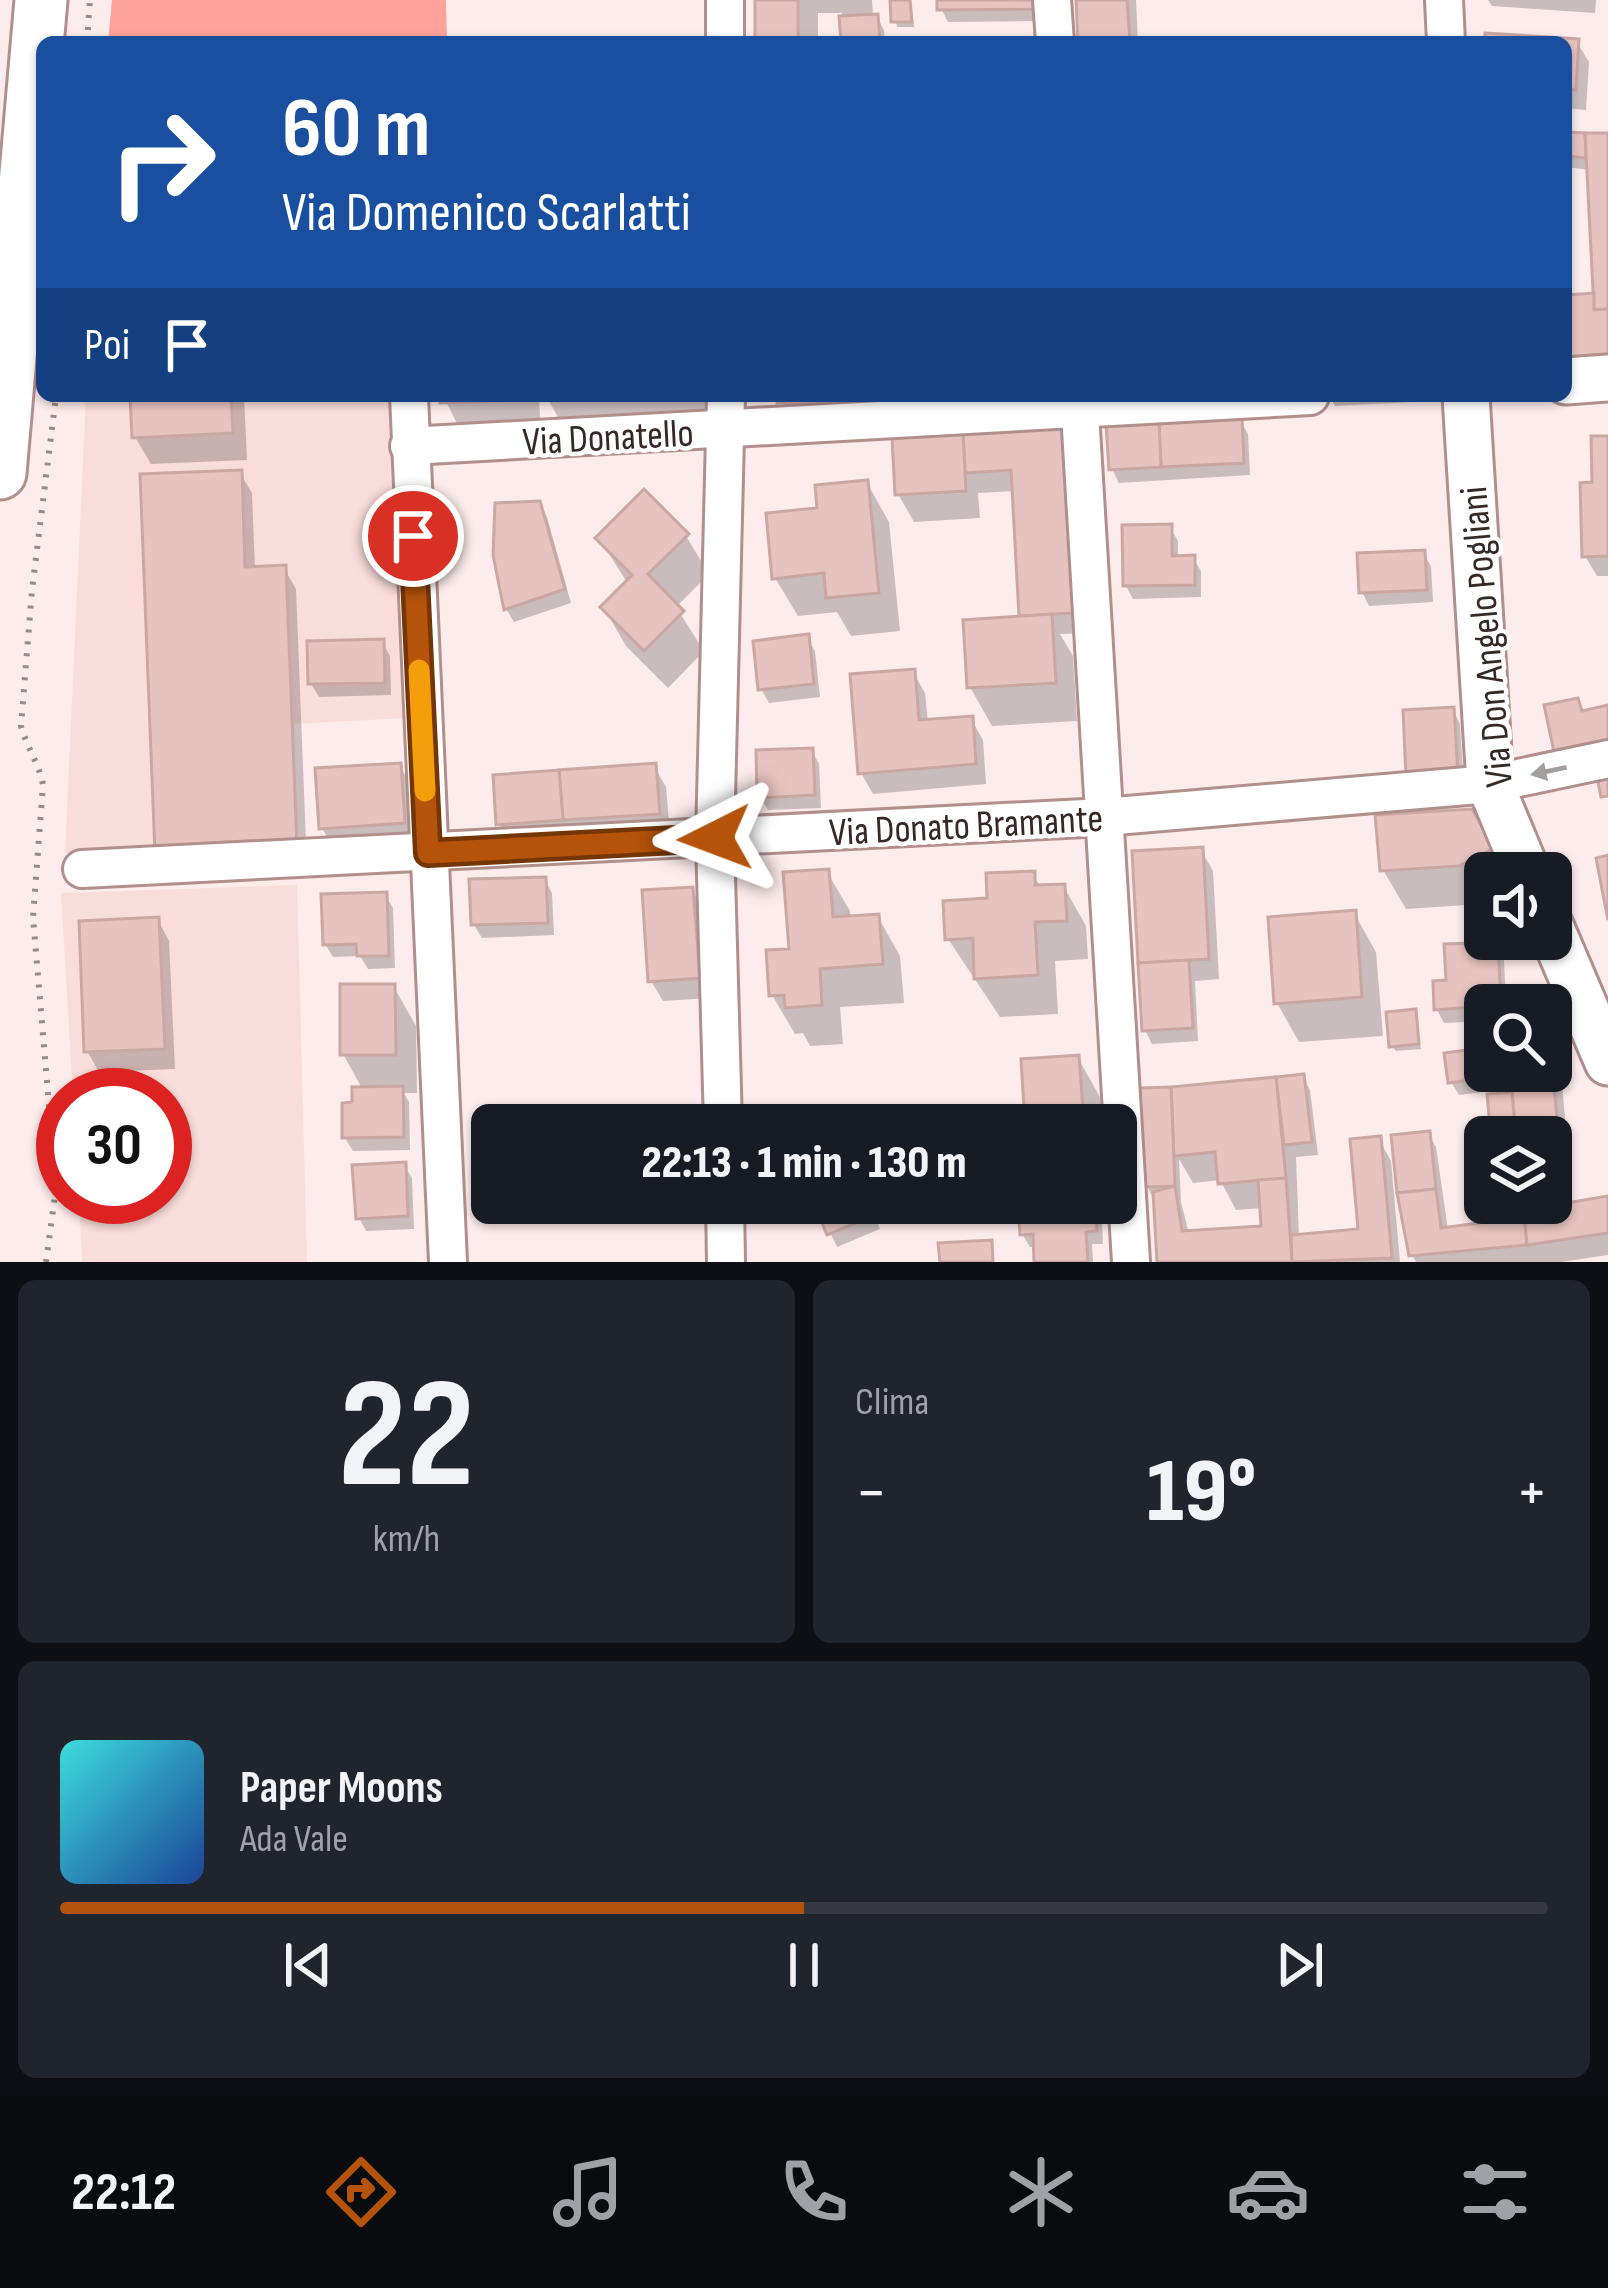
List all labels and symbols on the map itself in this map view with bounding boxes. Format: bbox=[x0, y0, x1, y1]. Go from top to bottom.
street label: Via Donatello bbox=[521, 411, 695, 466]
pin bbox=[362, 485, 464, 587]
street label: Via Don Angelo Pogliani bbox=[1451, 485, 1524, 789]
one-way arrow bbox=[1529, 763, 1567, 782]
position arrow bbox=[652, 775, 778, 901]
street label: Via Donato Bramante bbox=[828, 796, 1104, 857]
speed limit sign: 30 bbox=[36, 1068, 192, 1224]

